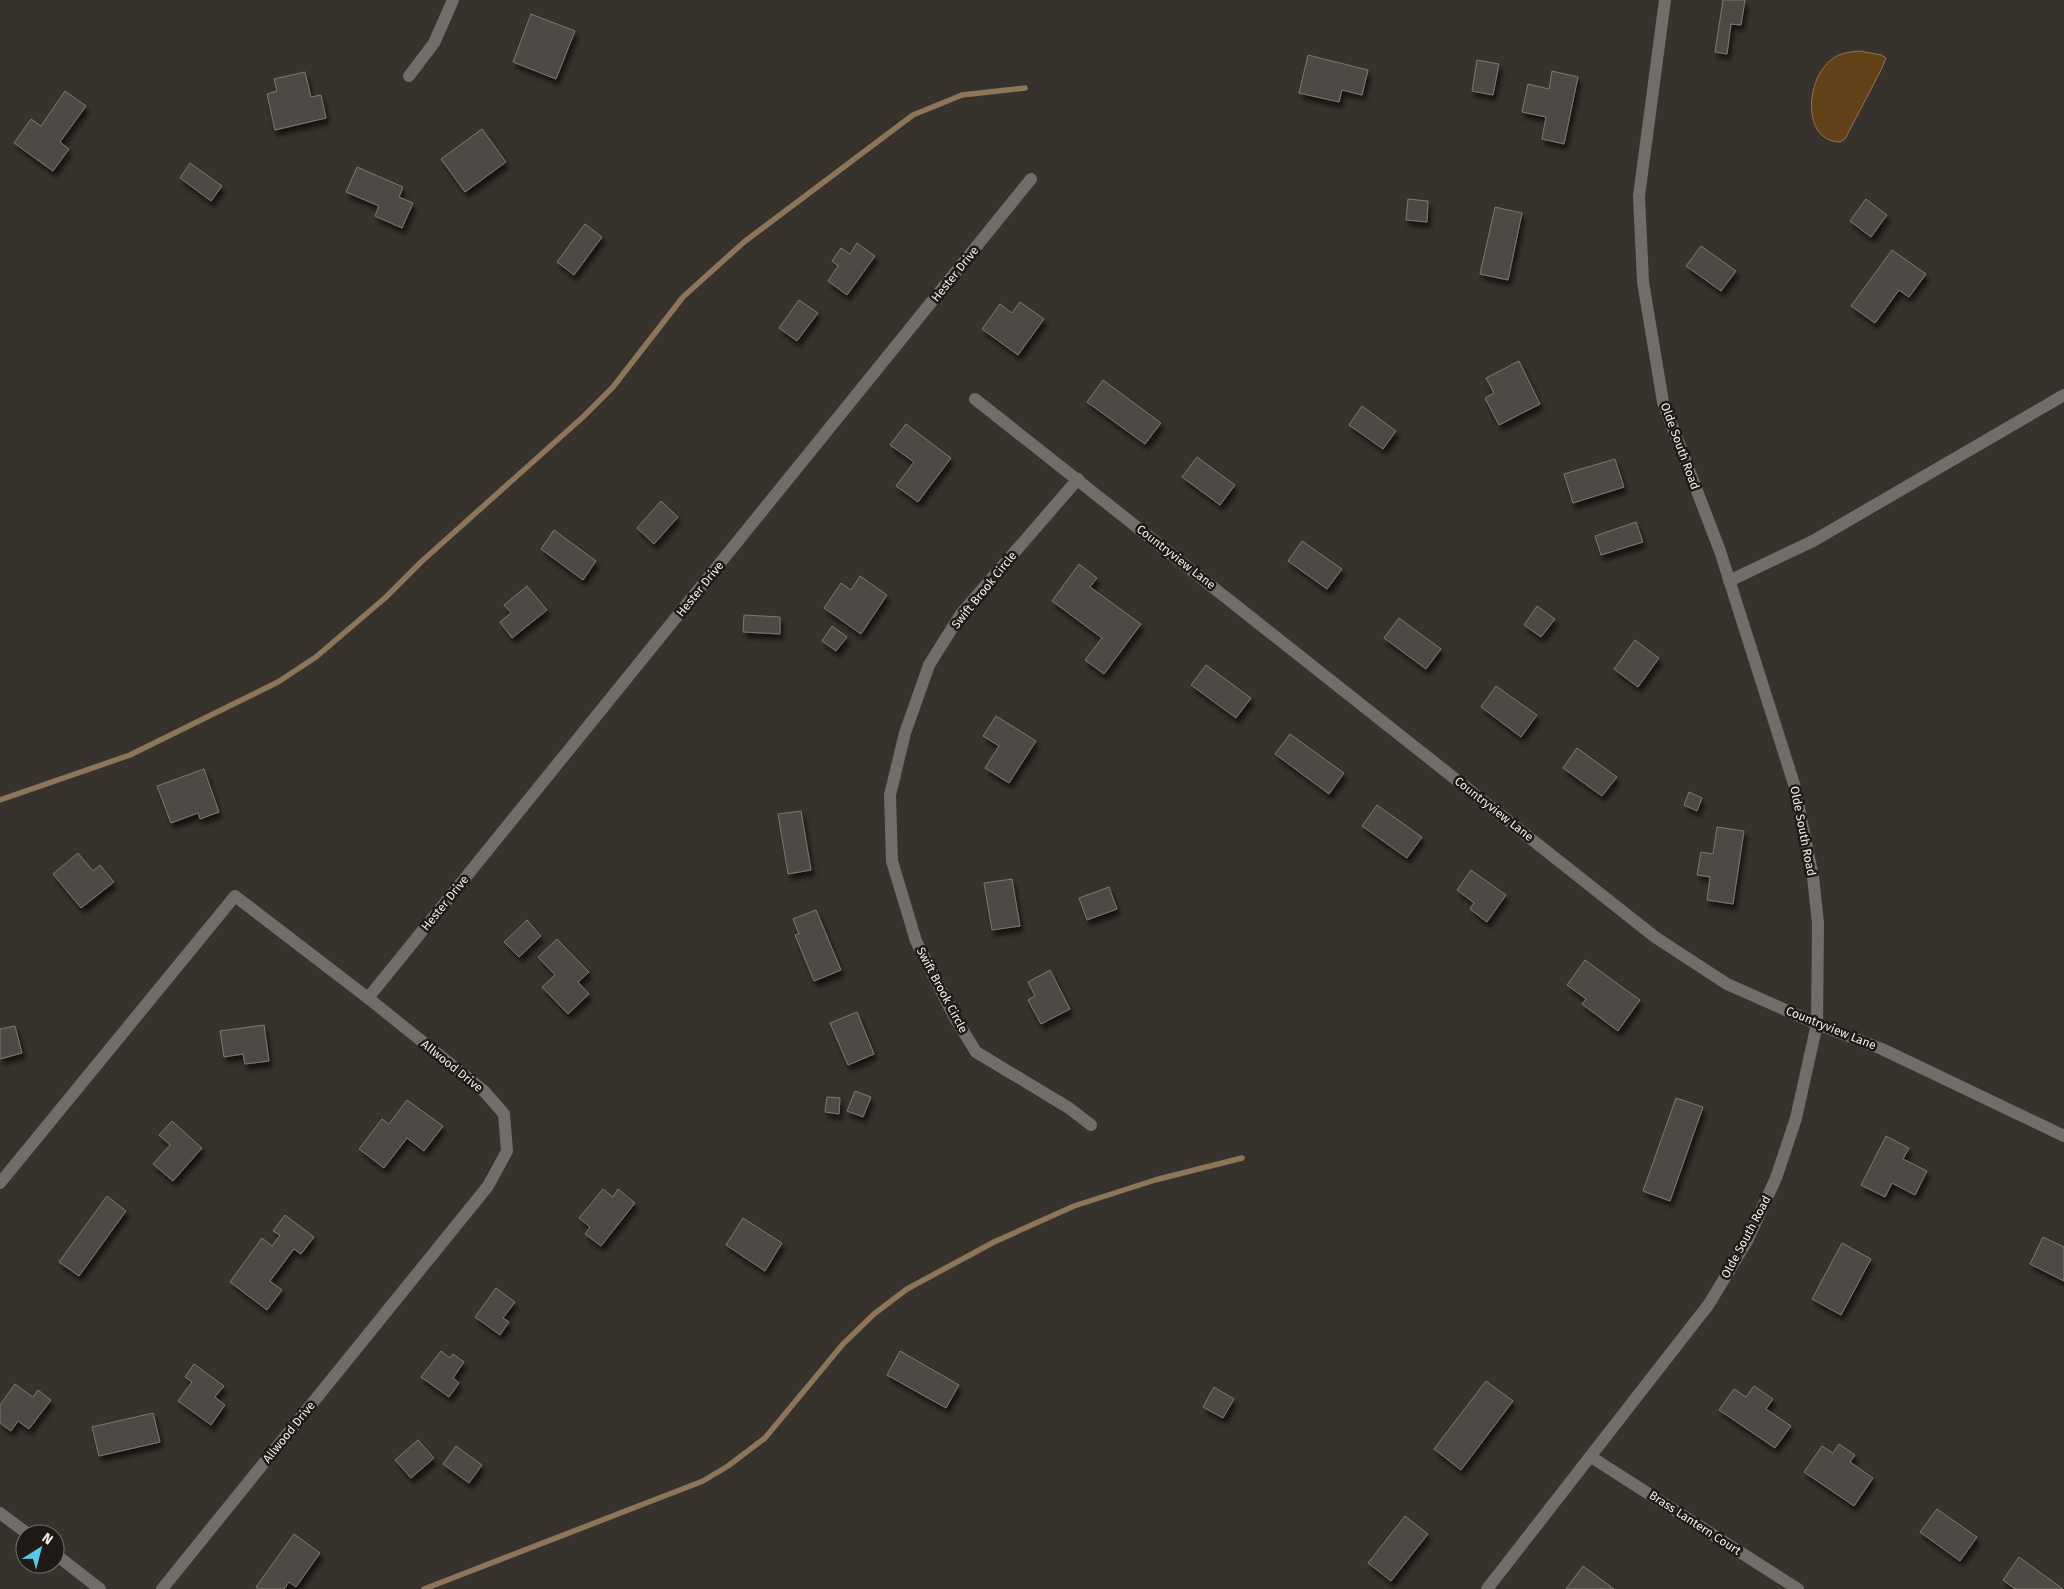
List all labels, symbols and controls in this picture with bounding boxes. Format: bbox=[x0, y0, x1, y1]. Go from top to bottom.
street label: Hester Drive bbox=[928, 244, 982, 304]
street label: Olde South Road bbox=[1658, 401, 1702, 491]
street label: Countryview Lane bbox=[1134, 522, 1218, 592]
street label: Swift Brook Circle bbox=[949, 549, 1019, 631]
street label: Hester Drive bbox=[673, 559, 727, 619]
street label: Countryview Lane bbox=[1452, 774, 1536, 844]
street label: Olde South Road bbox=[1787, 785, 1819, 877]
street label: Hester Drive bbox=[418, 873, 472, 933]
street label: Swift Brook Circle bbox=[914, 945, 970, 1035]
street label: Countryview Lane bbox=[1784, 1004, 1878, 1052]
street label: Allwood Drive bbox=[418, 1037, 486, 1095]
street label: Olde South Road bbox=[1718, 1193, 1774, 1281]
street label: Allwood Drive bbox=[260, 1398, 318, 1466]
street label: Brass Lantern Court bbox=[1646, 1488, 1744, 1558]
north arrow bbox=[15, 1524, 65, 1574]
text: N bbox=[39, 1529, 56, 1548]

